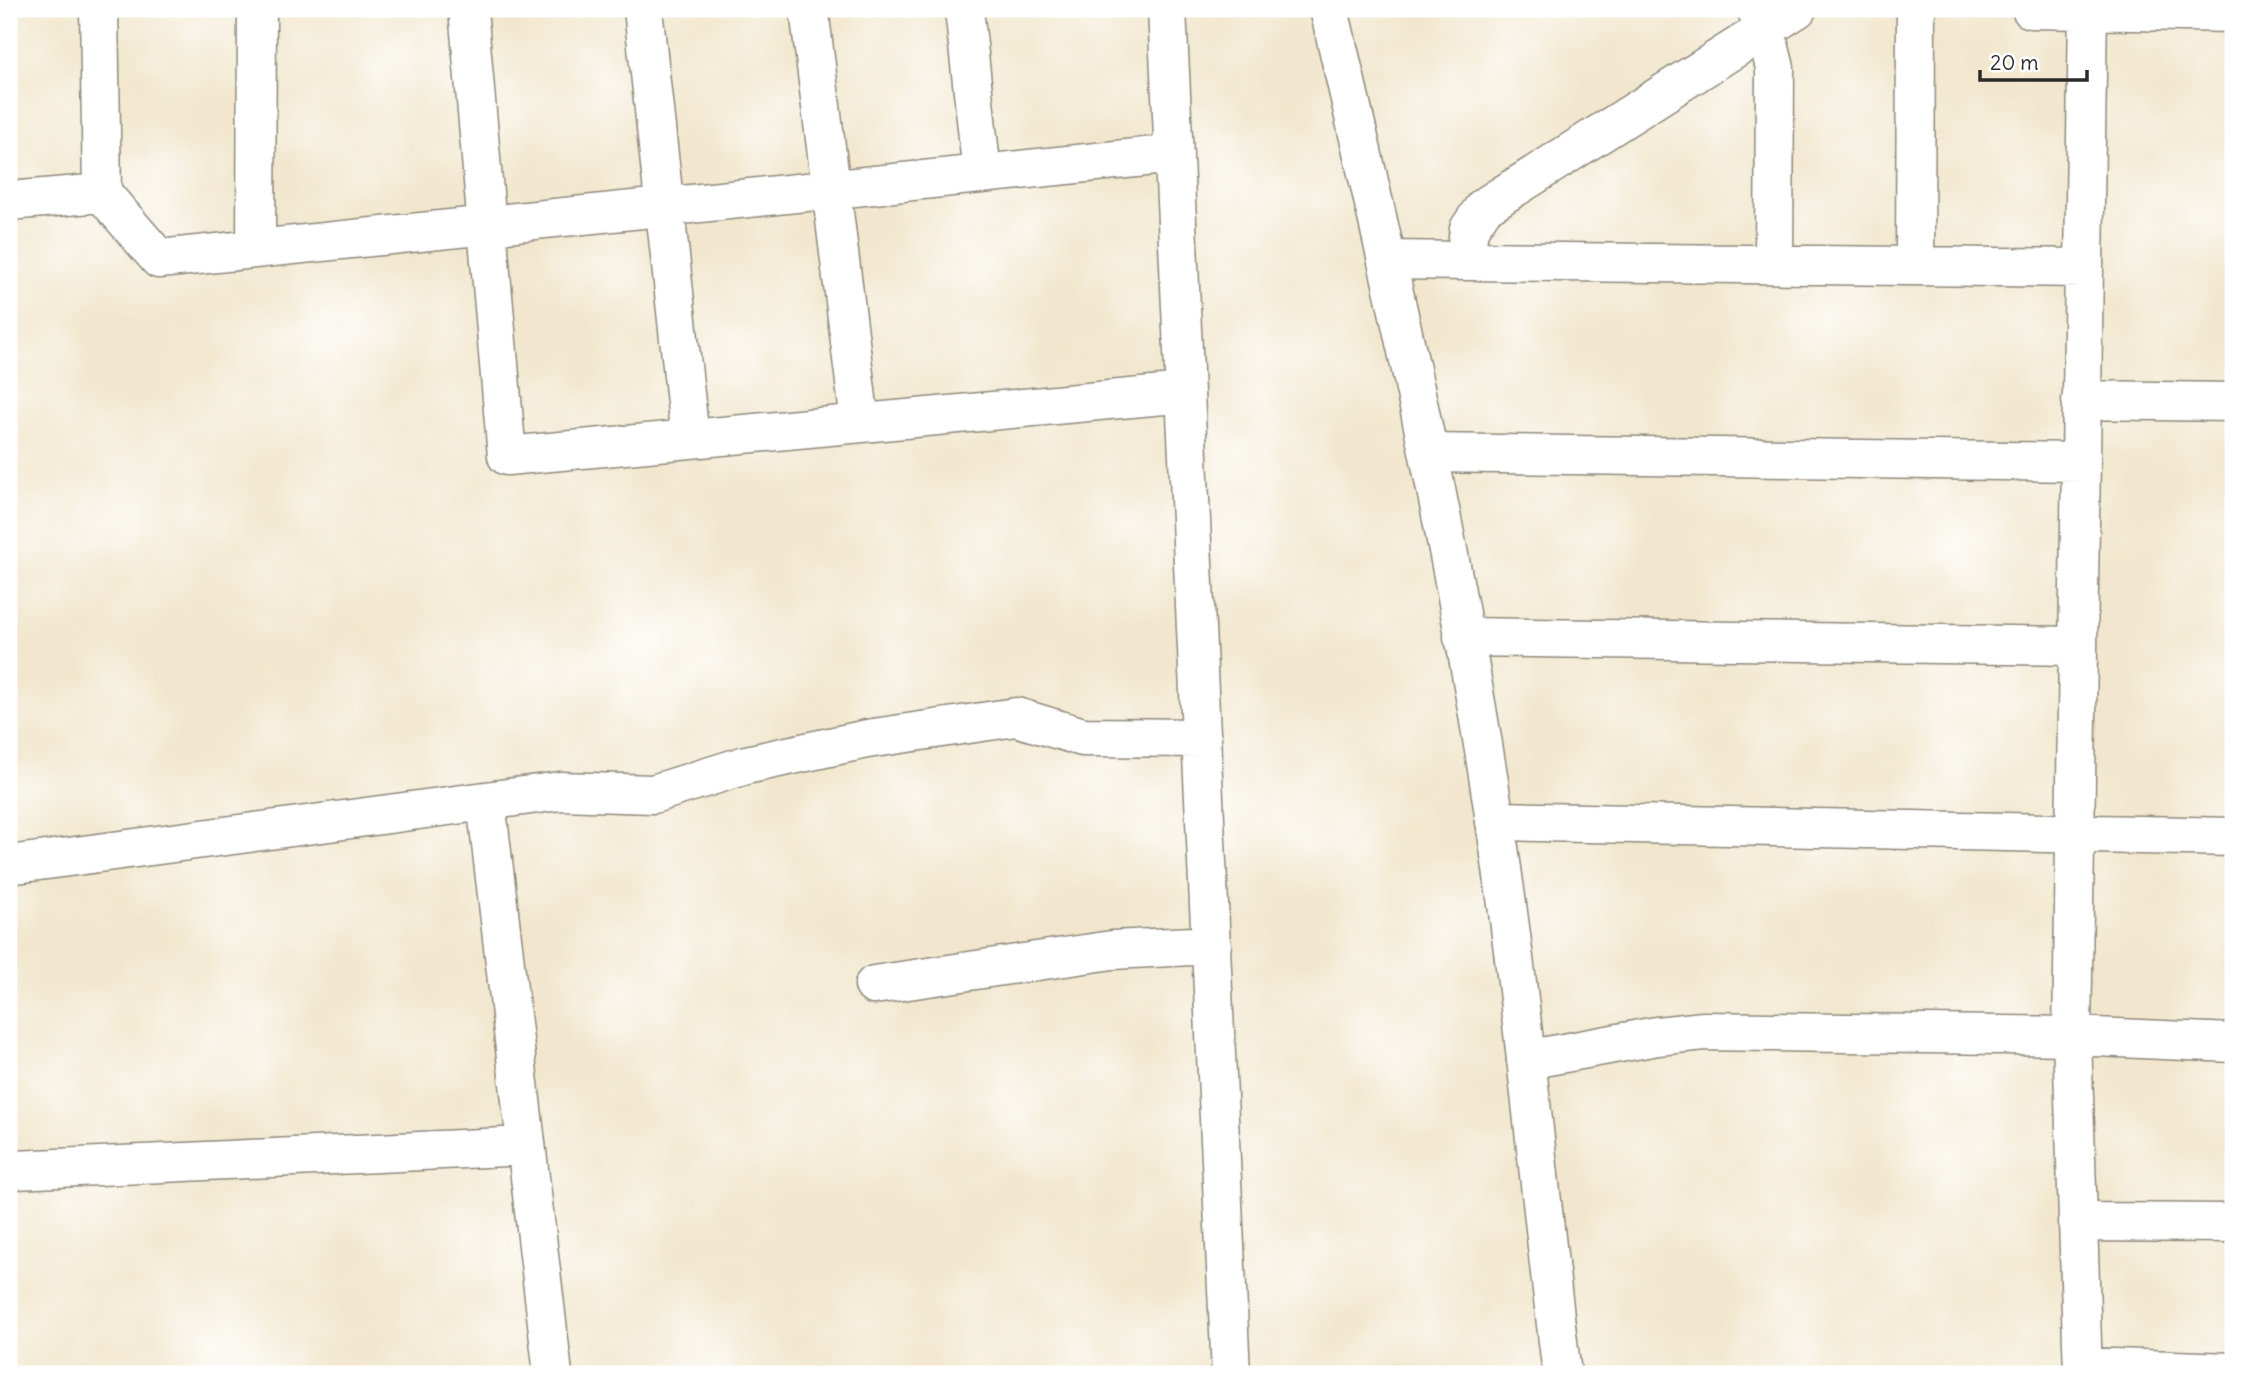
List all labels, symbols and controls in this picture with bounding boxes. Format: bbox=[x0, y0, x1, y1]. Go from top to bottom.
scale bar bbox=[1980, 38, 2086, 82]
text: 20 m bbox=[1990, 49, 2039, 76]

